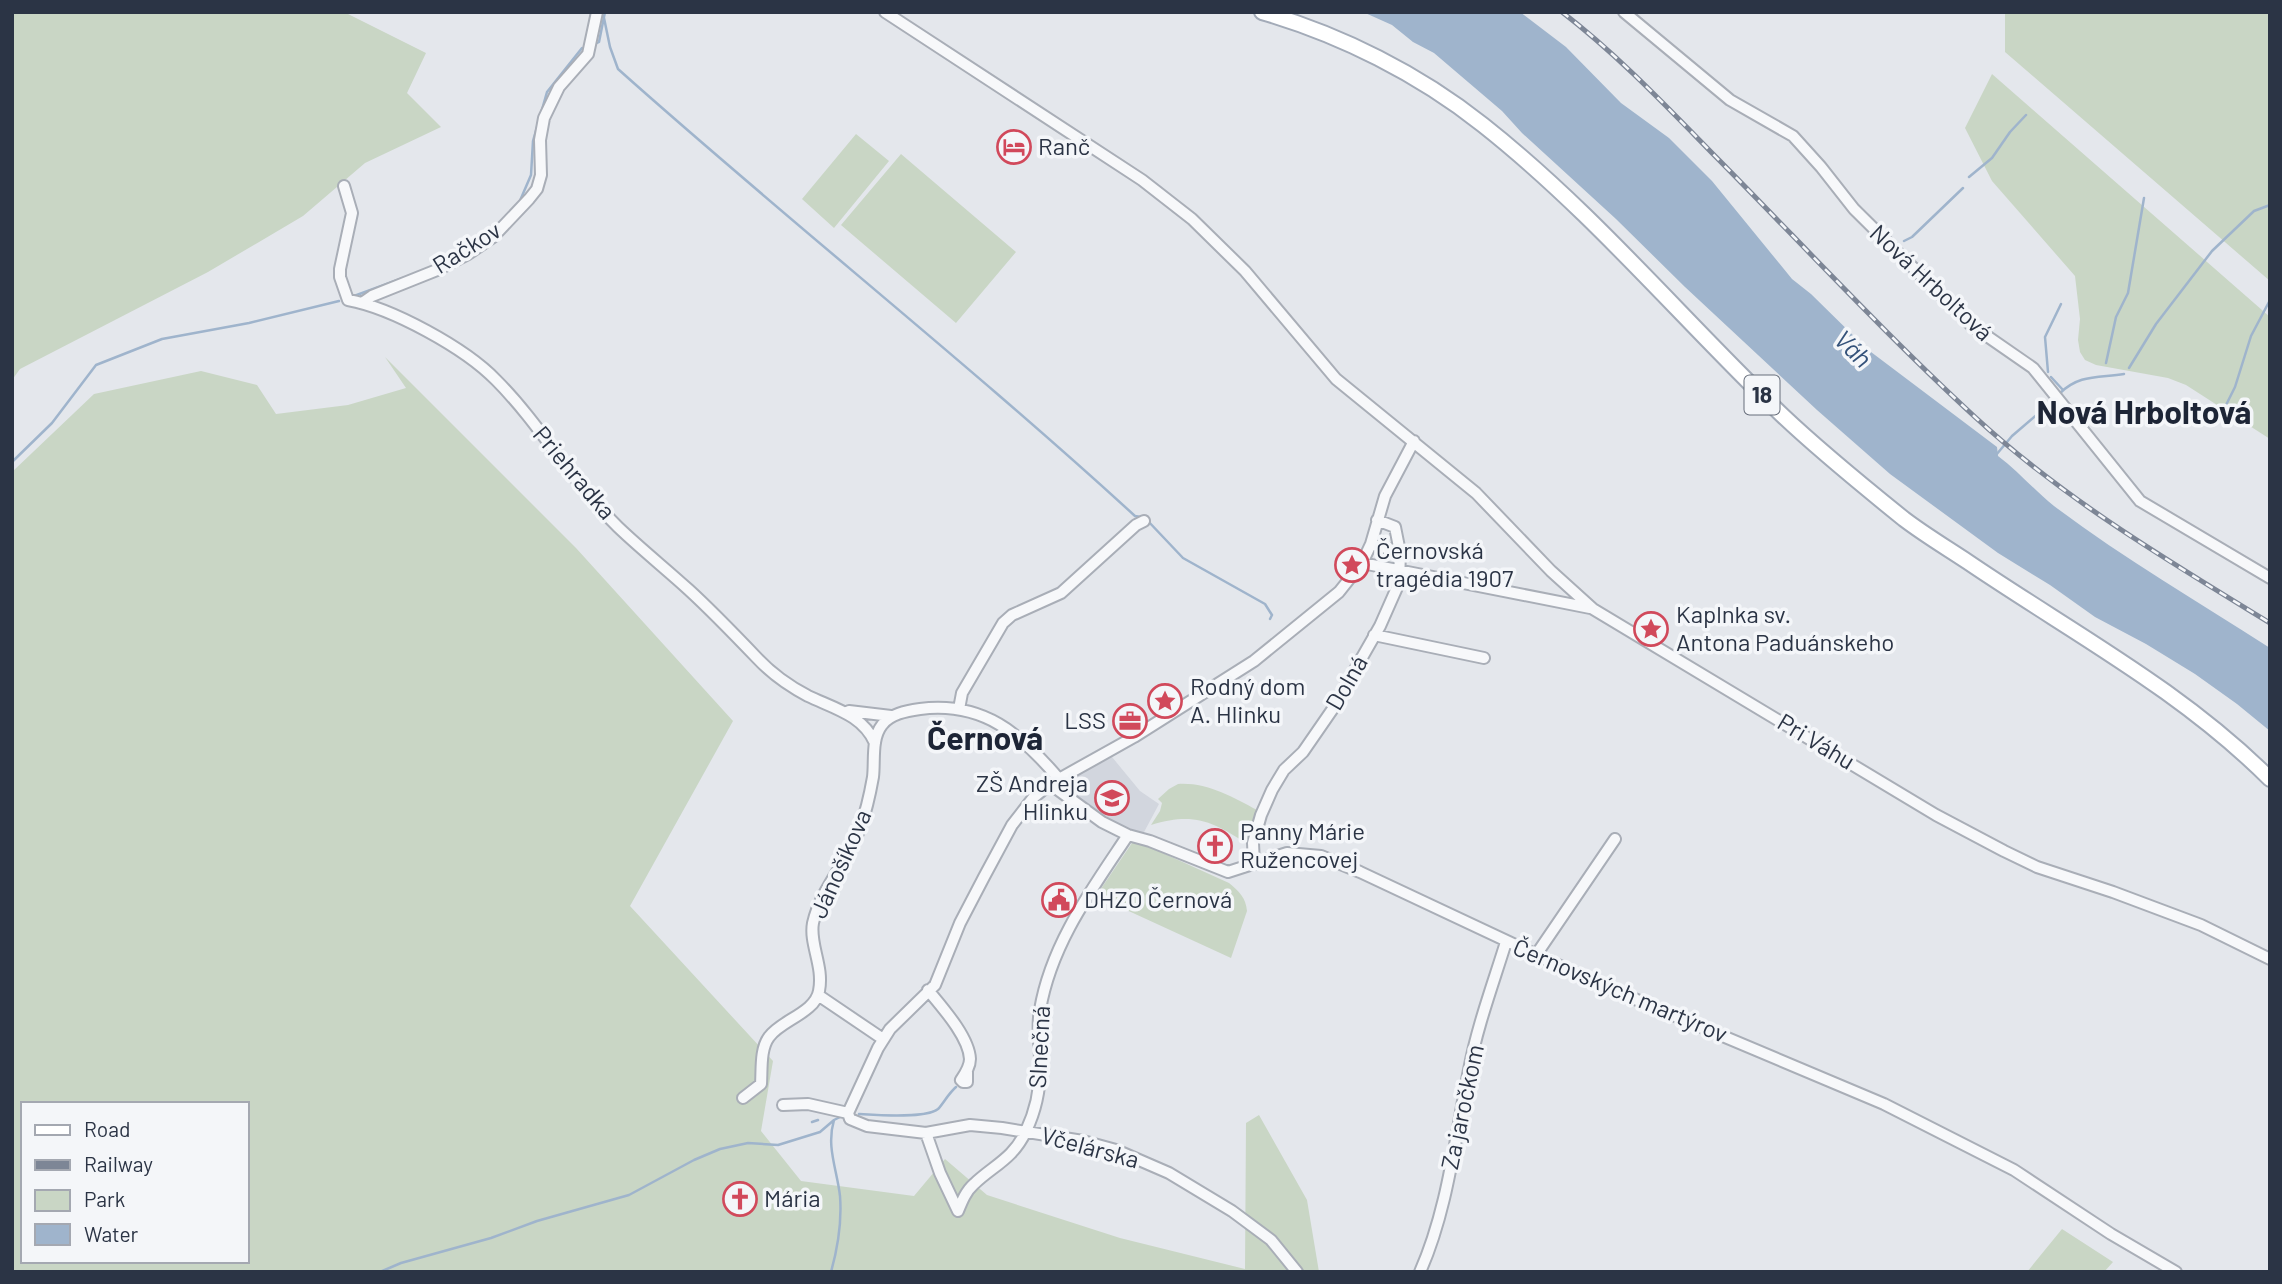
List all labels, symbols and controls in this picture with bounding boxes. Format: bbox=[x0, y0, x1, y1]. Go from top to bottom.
hotel icon: Ranč bbox=[995, 128, 1033, 166]
place label: Ranč bbox=[1038, 131, 1090, 160]
street label: Račkov bbox=[427, 215, 506, 279]
street label: Nová Hrboltová bbox=[1865, 218, 1999, 346]
water label: Váh bbox=[1829, 323, 1879, 373]
road number: 18 bbox=[1744, 376, 1780, 414]
district label: Nová Hrboltová bbox=[2037, 392, 2251, 430]
street label: Priehradka bbox=[528, 419, 623, 525]
place label: Černovská tragédia 1907 bbox=[1376, 535, 1513, 592]
place icon: Černovská tragédia 1907 bbox=[1333, 546, 1371, 584]
place label: Kaplnka sv. Antona Paduánskeho bbox=[1676, 599, 1894, 656]
place icon: Kaplnka sv. Antona Paduánskeho bbox=[1632, 610, 1670, 648]
street label: Dolná bbox=[1318, 650, 1373, 715]
place label: Rodný dom A. Hlinku bbox=[1190, 671, 1305, 728]
place icon: Rodný dom A. Hlinku bbox=[1146, 682, 1184, 720]
office icon: LSS bbox=[1111, 702, 1149, 740]
place label: LSS bbox=[1064, 705, 1106, 734]
street label: Pri Váhu bbox=[1773, 706, 1861, 775]
district label: Černová bbox=[927, 718, 1043, 756]
place label: ZŠ Andreja Hlinku bbox=[976, 768, 1088, 825]
school or university icon: ZŠ Andreja Hlinku bbox=[1093, 779, 1131, 817]
street label: Jánošíkova bbox=[803, 804, 877, 922]
place label: Panny Márie Ružencovej bbox=[1240, 816, 1365, 873]
church icon: Panny Márie Ružencovej bbox=[1196, 827, 1234, 865]
public building icon: DHZO Černová bbox=[1040, 881, 1078, 919]
place label: DHZO Černová bbox=[1084, 884, 1232, 913]
street label: Černovských martýrov bbox=[1509, 931, 1732, 1048]
street label: Slnečná bbox=[1022, 1005, 1055, 1089]
street label: Za jaročkom bbox=[1434, 1042, 1489, 1172]
legend bbox=[21, 1102, 248, 1263]
text: Road bbox=[84, 1116, 130, 1141]
street label: Včelárska bbox=[1038, 1120, 1143, 1174]
text: Railway bbox=[84, 1151, 153, 1176]
church icon: Mária bbox=[721, 1180, 759, 1218]
place label: Mária bbox=[764, 1183, 821, 1212]
text: Park bbox=[84, 1186, 125, 1211]
text: Water bbox=[84, 1221, 139, 1246]

